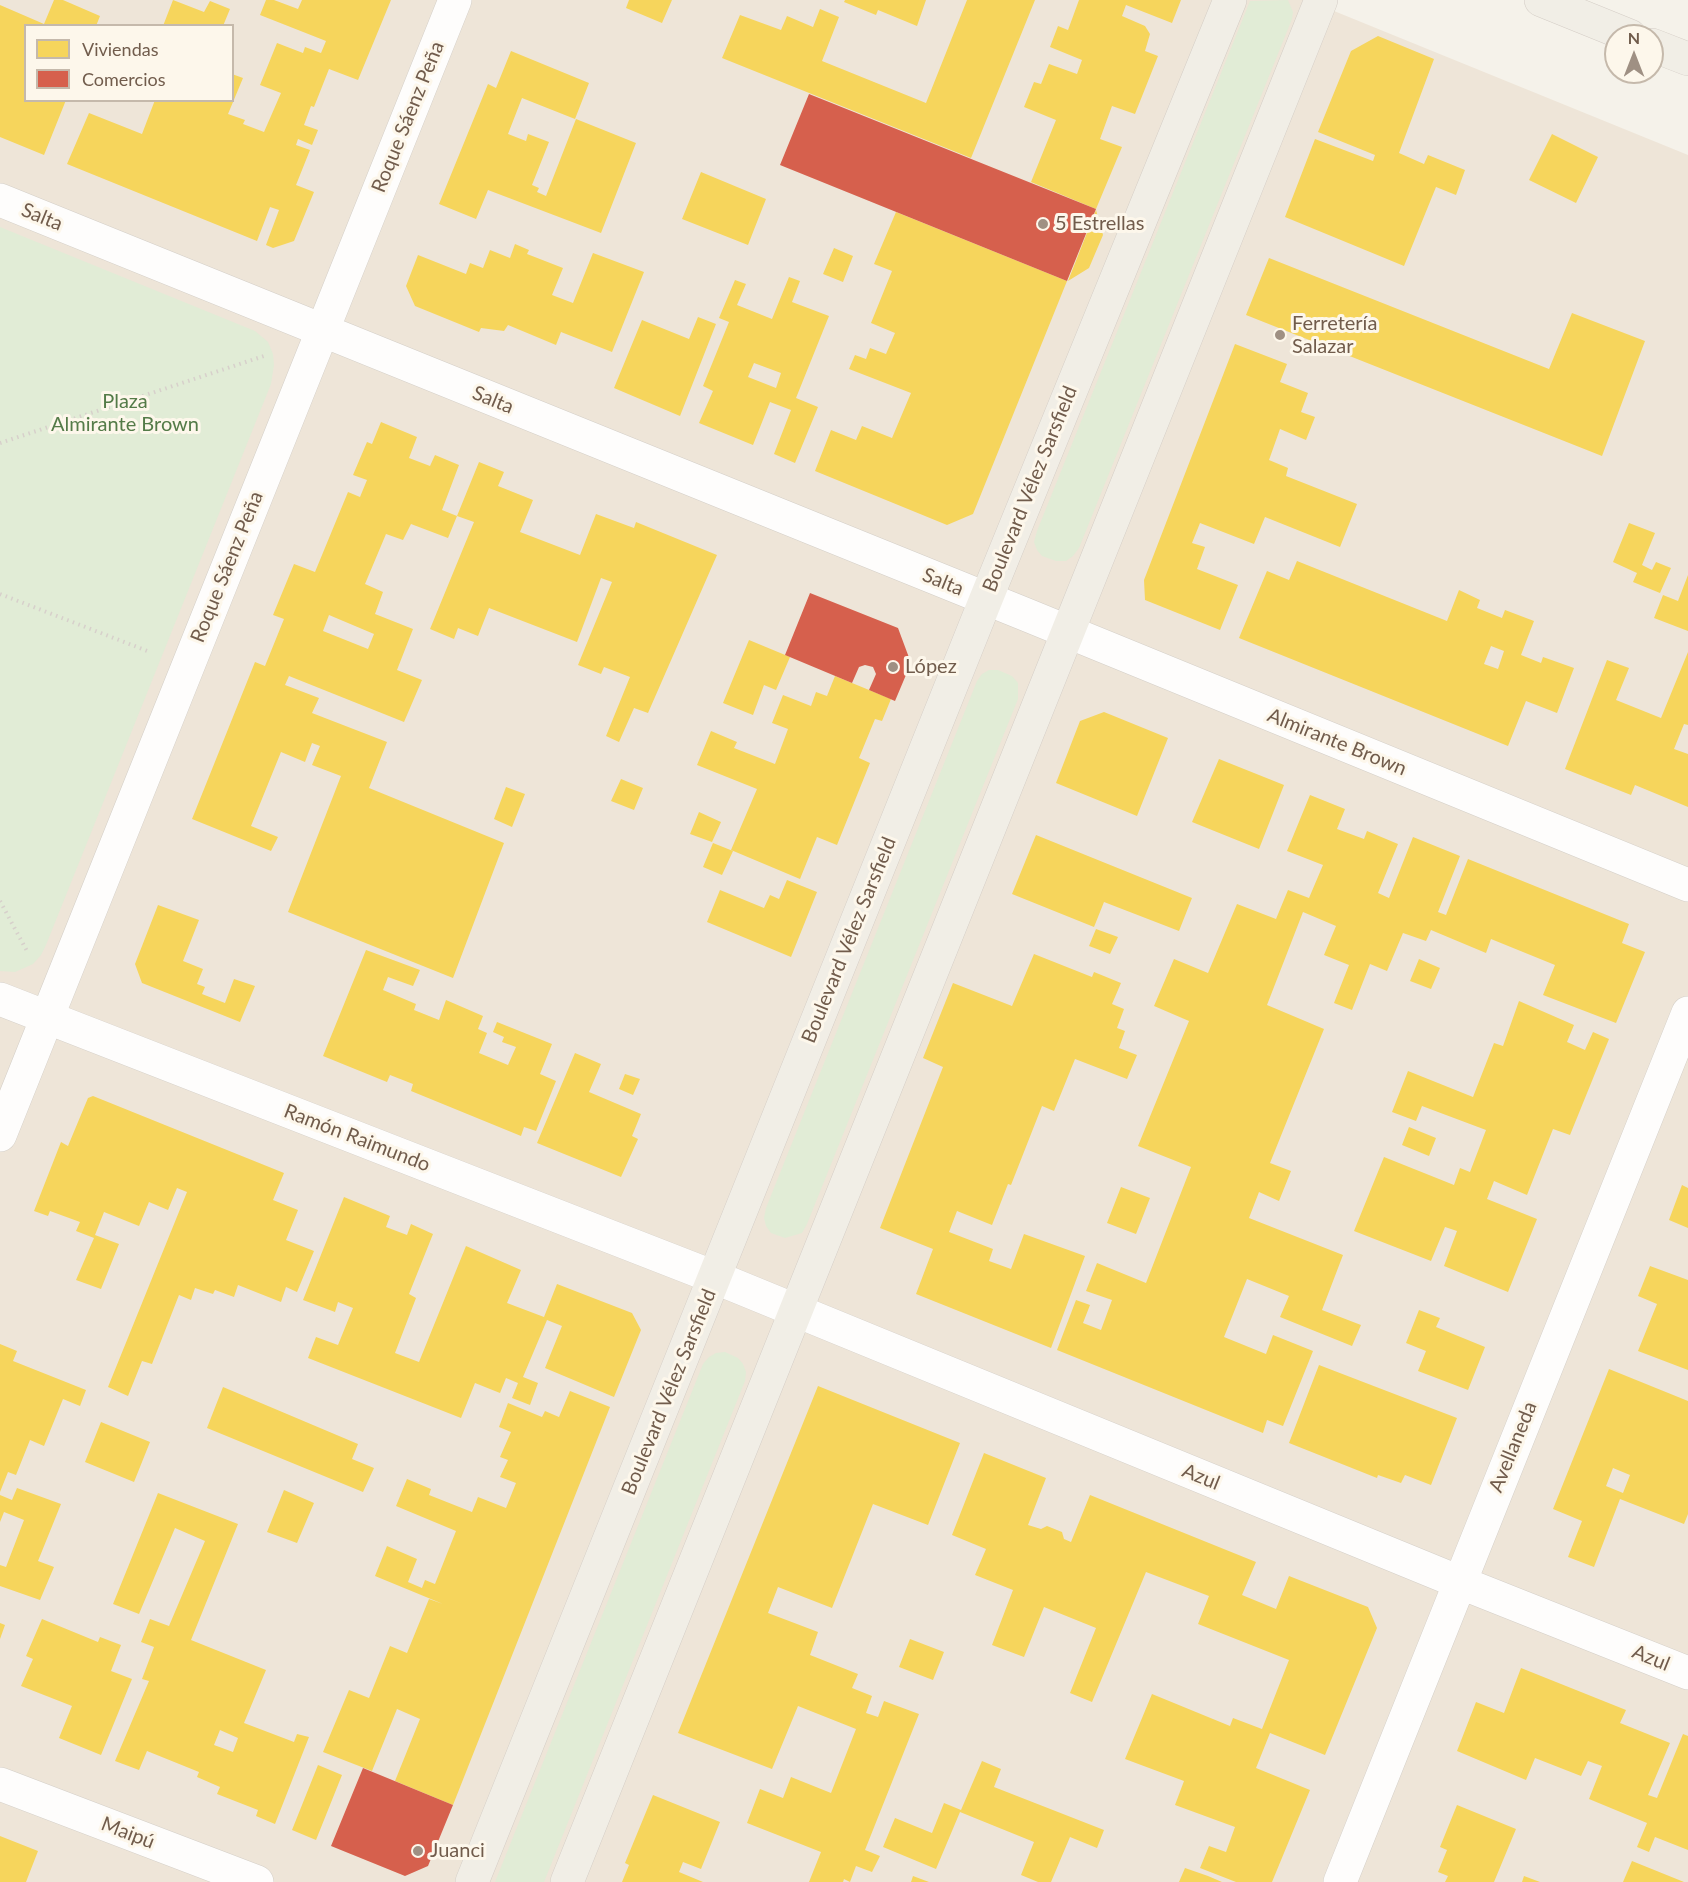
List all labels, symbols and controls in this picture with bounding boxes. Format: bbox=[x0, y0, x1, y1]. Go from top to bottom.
legend bbox=[24, 24, 234, 102]
north arrow bbox=[1604, 24, 1664, 84]
text: N bbox=[1628, 28, 1640, 47]
text: Viviendas bbox=[82, 38, 158, 60]
street label: Roque Sáenz Peña bbox=[367, 38, 449, 196]
text: Comercios bbox=[82, 68, 165, 90]
street label: Salta bbox=[18, 198, 66, 236]
place label: 5 Estrellas bbox=[1055, 212, 1144, 236]
marker: 5 Estrellas bbox=[1036, 217, 1050, 231]
place label: Ferretería Salazar bbox=[1292, 312, 1377, 359]
marker: Ferretería Salazar bbox=[1273, 328, 1287, 342]
street label: Salta bbox=[469, 381, 517, 419]
street label: Boulevard Vélez Sarsfield bbox=[978, 382, 1082, 596]
park label: Plaza Almirante Brown bbox=[51, 390, 199, 437]
street label: Roque Sáenz Peña bbox=[186, 488, 268, 646]
street label: Salta bbox=[919, 563, 967, 601]
place label: López bbox=[905, 655, 957, 679]
marker: López bbox=[886, 660, 900, 674]
street label: Almirante Brown bbox=[1264, 703, 1410, 781]
street label: Boulevard Vélez Sarsfield bbox=[797, 833, 901, 1047]
street label: Ramón Raimundo bbox=[280, 1099, 434, 1177]
street label: Boulevard Vélez Sarsfield bbox=[617, 1285, 721, 1499]
street label: Avellaneda bbox=[1484, 1398, 1542, 1496]
street label: Azul bbox=[1179, 1459, 1223, 1495]
street label: Azul bbox=[1629, 1640, 1673, 1676]
street label: Maipú bbox=[98, 1812, 158, 1854]
place label: Juanci bbox=[430, 1839, 485, 1863]
marker: Juanci bbox=[411, 1844, 425, 1858]

